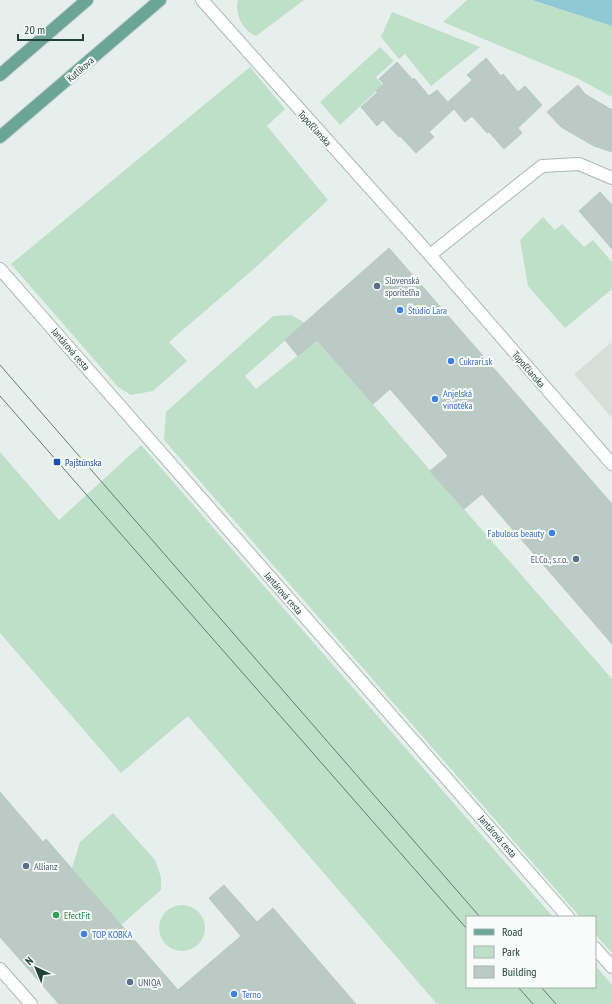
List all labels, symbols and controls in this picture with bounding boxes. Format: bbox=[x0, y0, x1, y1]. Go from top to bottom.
scale bar bbox=[18, 16, 83, 42]
text: 20 m bbox=[24, 22, 45, 37]
street label: Kutlíkova bbox=[64, 54, 97, 85]
street label: Topoľčianska bbox=[295, 108, 334, 149]
place label: Slovenská sporiteľňa bbox=[385, 274, 420, 299]
marker: Slovenská sporiteľňa bbox=[372, 281, 382, 291]
place label: Štúdio Lara bbox=[408, 304, 447, 317]
marker: Štúdio Lara bbox=[395, 305, 405, 315]
street label: Jantárová cesta bbox=[48, 325, 93, 373]
street label: Topoľčianska bbox=[509, 348, 548, 390]
place label: Cukrari.sk bbox=[459, 355, 492, 368]
marker: Cukrari.sk bbox=[446, 356, 456, 366]
place label: Anjelská vinotéka bbox=[443, 387, 472, 412]
marker: Anjelská vinotéka bbox=[430, 394, 440, 404]
place label: Pajštúnska bbox=[65, 456, 102, 469]
marker: Pajštúnska bbox=[52, 457, 62, 467]
place label: Fabulous beauty bbox=[487, 527, 544, 540]
marker: Fabulous beauty bbox=[547, 528, 557, 538]
place label: El.Co., s.r.o. bbox=[531, 553, 568, 566]
marker: El.Co., s.r.o. bbox=[571, 554, 581, 564]
street label: Jantárová cesta bbox=[261, 569, 306, 617]
street label: Jantárová cesta bbox=[475, 812, 520, 860]
place label: Allianz bbox=[34, 860, 58, 873]
marker: Allianz bbox=[21, 861, 31, 871]
place label: EfectFit bbox=[64, 909, 90, 922]
marker: EfectFit bbox=[51, 910, 61, 920]
legend bbox=[466, 916, 596, 988]
text: Road bbox=[502, 924, 522, 939]
place label: TOP KOBKA bbox=[92, 928, 133, 941]
marker: TOP KOBKA bbox=[79, 929, 89, 939]
text: Park bbox=[502, 944, 520, 959]
north arrow bbox=[16, 948, 56, 988]
text: N bbox=[22, 954, 36, 968]
text: Building bbox=[502, 964, 537, 979]
place label: UNIQA bbox=[138, 976, 161, 989]
marker: UNIQA bbox=[125, 977, 135, 987]
place label: Terno bbox=[242, 988, 261, 1001]
marker: Terno bbox=[229, 989, 239, 999]

